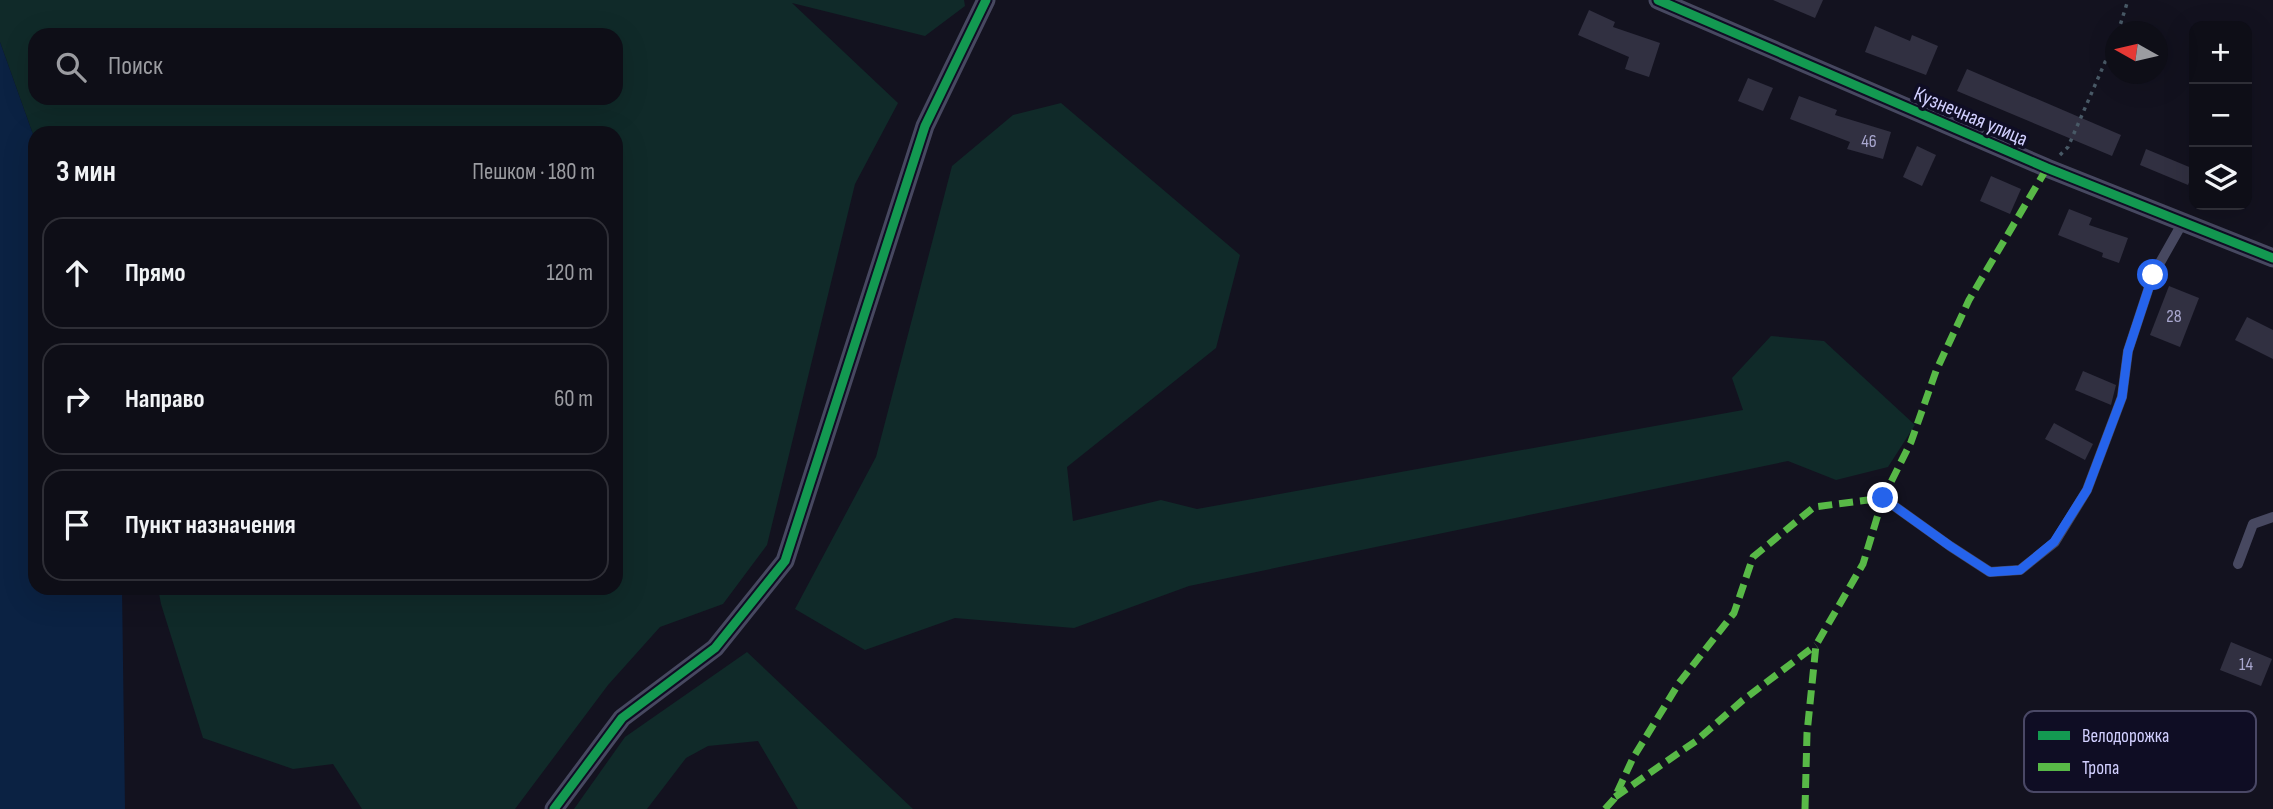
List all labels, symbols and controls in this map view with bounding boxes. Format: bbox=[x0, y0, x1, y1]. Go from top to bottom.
north arrow bbox=[2105, 21, 2168, 84]
map controls bbox=[2189, 21, 2252, 210]
button: + bbox=[2189, 21, 2252, 84]
search box bbox=[28, 28, 623, 105]
icon: search bbox=[52, 48, 90, 86]
text: Поиск bbox=[108, 51, 163, 82]
street label: Кузнечная улица bbox=[1910, 81, 2031, 152]
button: − bbox=[2189, 84, 2252, 147]
house number: 46 bbox=[1861, 131, 1877, 152]
button: layers bbox=[2189, 147, 2252, 210]
text: 3 мин bbox=[56, 154, 116, 190]
text: Пешком · 180 m bbox=[472, 158, 595, 186]
icon: ahead bbox=[58, 254, 96, 292]
text: Прямо bbox=[125, 258, 186, 289]
text: 120 m bbox=[547, 259, 593, 287]
route start bbox=[2137, 259, 2168, 290]
house number: 28 bbox=[2166, 306, 2182, 327]
icon: right bbox=[58, 380, 96, 418]
text: Направо bbox=[125, 384, 204, 415]
text: 60 m bbox=[554, 385, 593, 413]
route end bbox=[1867, 482, 1898, 513]
icon: arrive bbox=[58, 506, 96, 544]
text: Пункт назначения bbox=[125, 510, 296, 541]
house number: 14 bbox=[2239, 654, 2253, 675]
legend bbox=[2024, 711, 2256, 792]
text: Велодорожка bbox=[2082, 725, 2169, 748]
text: Тропа bbox=[2082, 757, 2119, 780]

